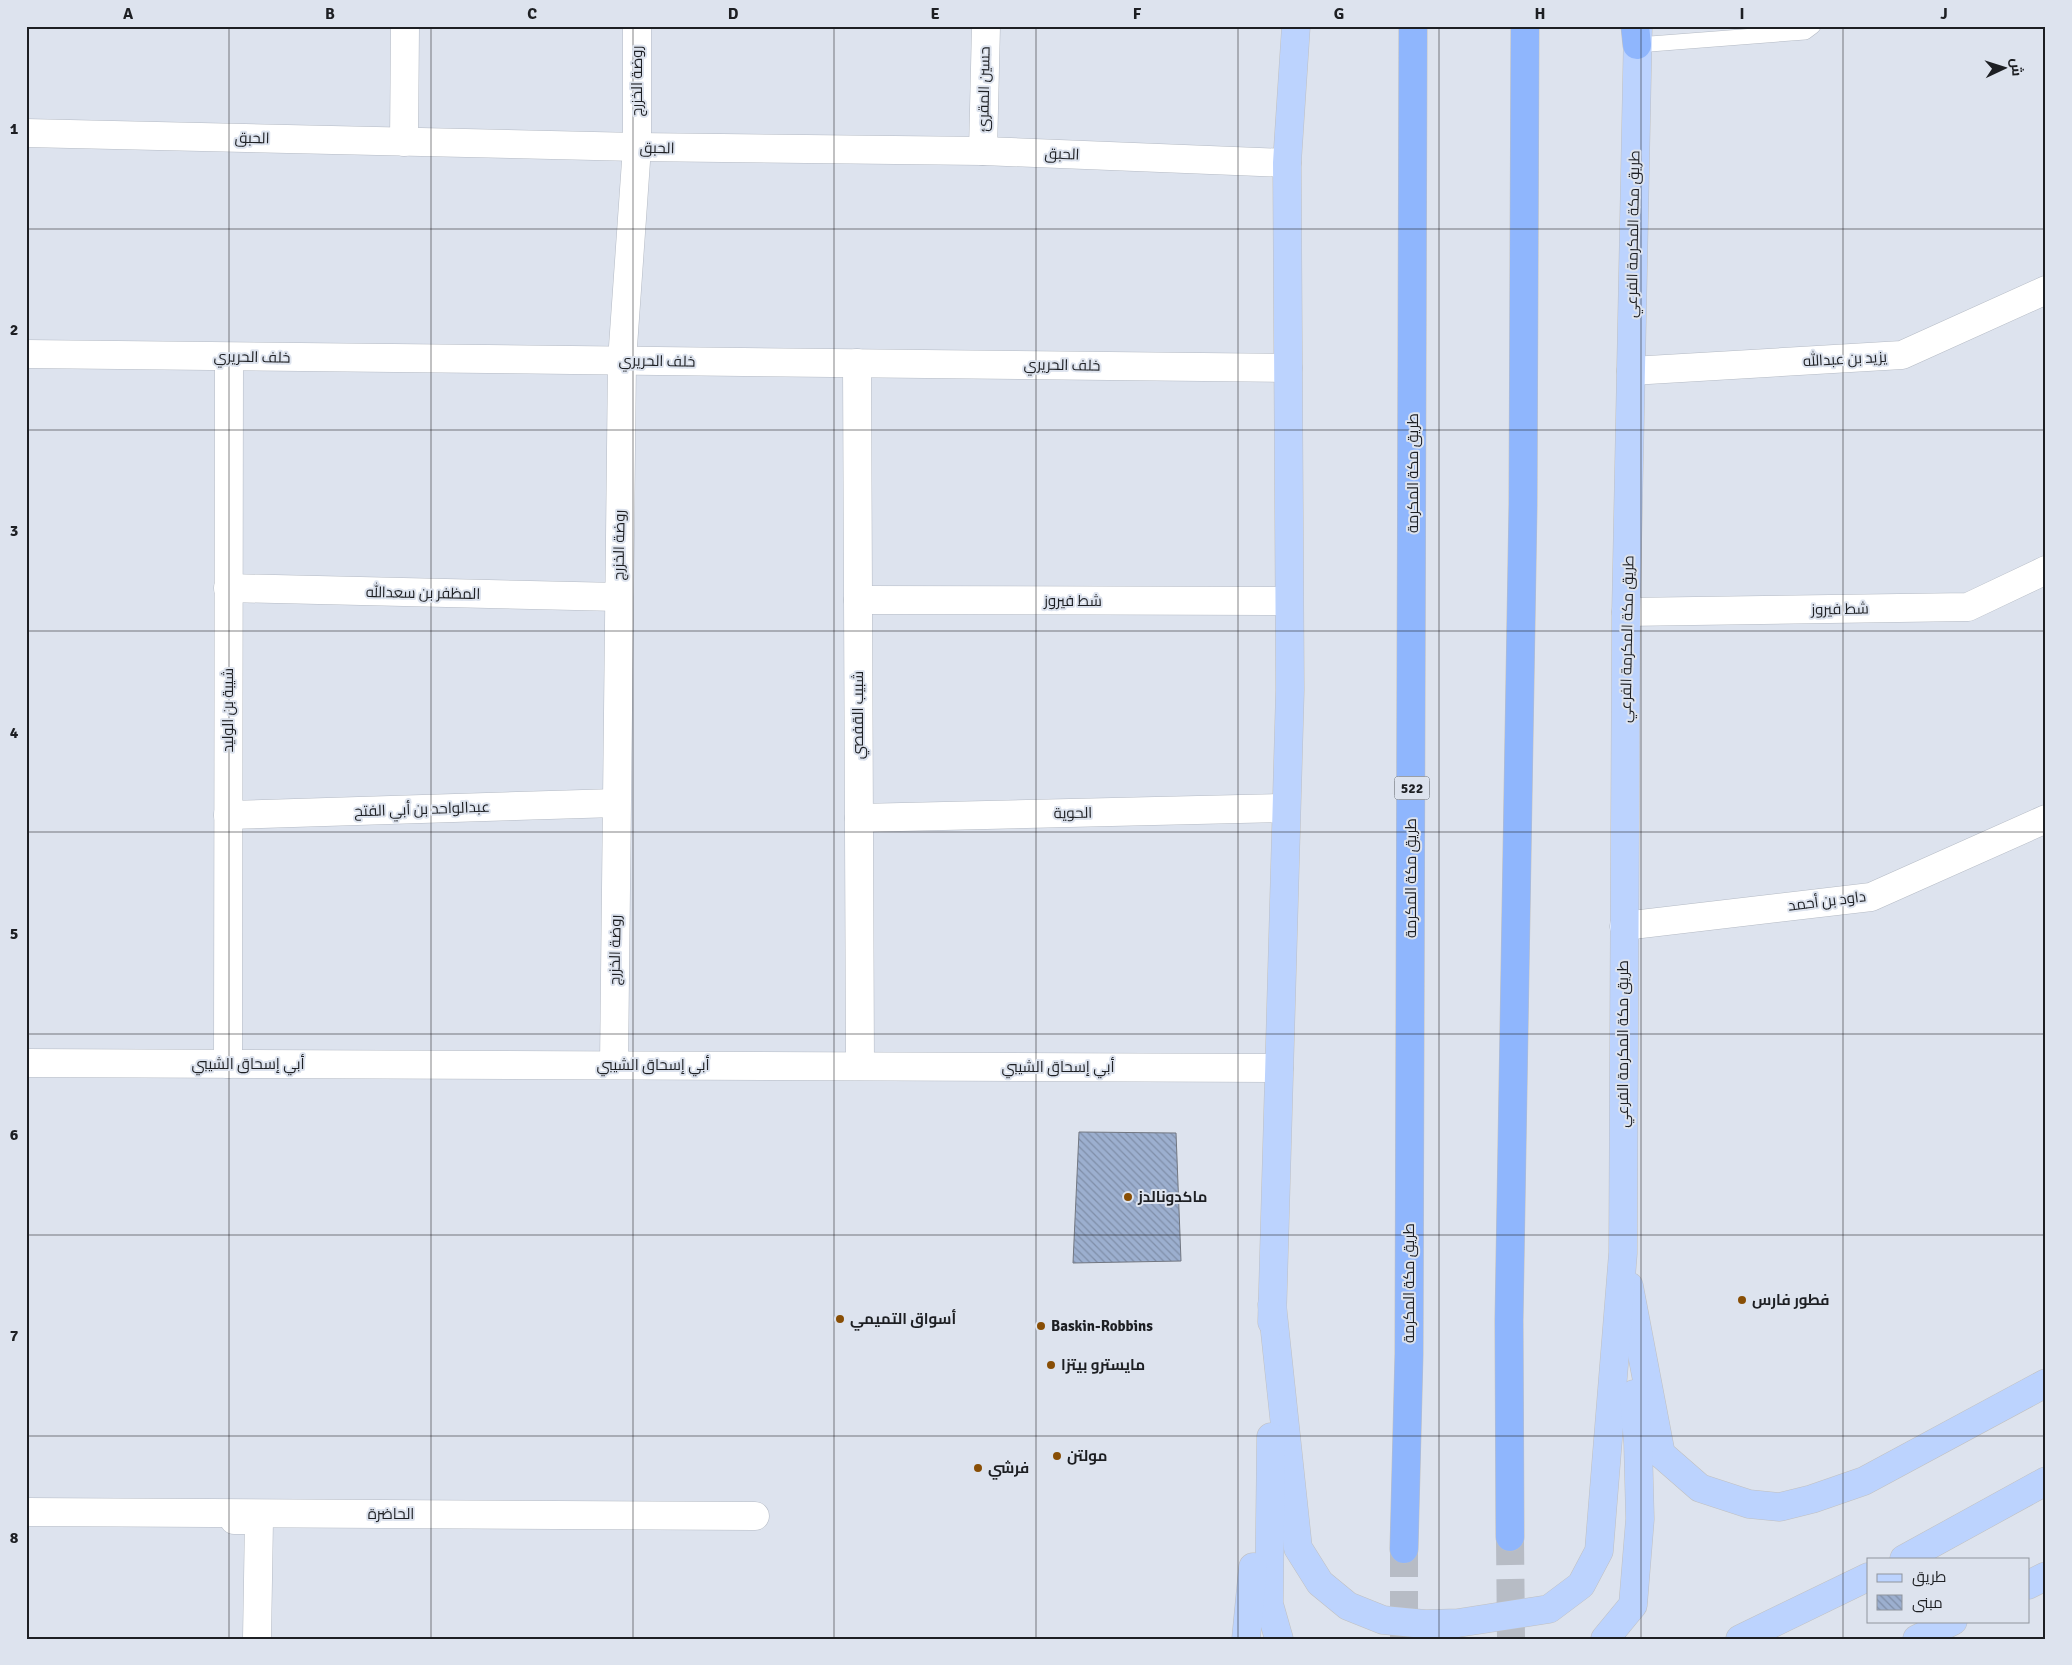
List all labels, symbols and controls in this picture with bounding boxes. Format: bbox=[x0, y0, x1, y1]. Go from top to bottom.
text: A bbox=[123, 4, 134, 24]
text: B bbox=[325, 4, 335, 24]
text: C bbox=[527, 4, 537, 24]
text: D bbox=[728, 4, 739, 24]
text: E bbox=[930, 4, 940, 24]
text: F bbox=[1133, 4, 1142, 24]
text: G bbox=[1334, 4, 1344, 24]
text: H bbox=[1535, 4, 1545, 24]
text: I bbox=[1739, 4, 1745, 24]
text: J bbox=[1940, 4, 1948, 24]
north arrow bbox=[1980, 42, 2030, 92]
street label: روضة الخزرج bbox=[628, 46, 648, 116]
street label: حسين المقرئ bbox=[974, 46, 995, 132]
text: ش bbox=[2007, 58, 2026, 77]
text: 1 bbox=[10, 119, 19, 139]
street label: الحبق bbox=[234, 129, 270, 148]
street label: الحبق bbox=[639, 139, 675, 158]
street label: الحبق bbox=[1044, 144, 1080, 165]
street label: طريق مكة المكرمة الفرعي bbox=[1623, 150, 1646, 318]
text: 2 bbox=[10, 320, 18, 340]
street label: خلف الحريري bbox=[213, 347, 291, 370]
street label: يزيد بن عبدالله bbox=[1803, 347, 1887, 371]
street label: خلف الحريري bbox=[618, 351, 696, 374]
street label: خلف الحريري bbox=[1023, 355, 1101, 378]
street label: طريق مكة المكرمة bbox=[1404, 413, 1423, 533]
street label: روضة الخزرج bbox=[609, 509, 631, 581]
text: 3 bbox=[10, 521, 18, 541]
street label: طريق مكة المكرمة الفرعي bbox=[1617, 555, 1640, 723]
street label: المظفر بن سعدالله bbox=[366, 582, 480, 604]
street label: شط فيروز bbox=[1043, 592, 1102, 610]
street label: شط فيروز bbox=[1810, 599, 1869, 619]
street label: شيبة بن الوليد bbox=[219, 668, 238, 752]
street label: شبيب القفصي bbox=[849, 671, 870, 759]
text: 4 bbox=[10, 723, 19, 743]
road number: 522 bbox=[1394, 776, 1430, 800]
street label: عبدالواحد بن أبي الفتح bbox=[354, 797, 490, 823]
street label: الحوية bbox=[1054, 804, 1092, 822]
street label: طريق مكة المكرمة bbox=[1402, 818, 1421, 938]
street label: داود بن أحمد bbox=[1787, 886, 1867, 916]
street label: روضة الخزرج bbox=[605, 914, 627, 986]
text: 5 bbox=[10, 924, 18, 944]
street label: طريق مكة المكرمة الفرعي bbox=[1614, 960, 1635, 1128]
street label: أبي إسحاق الشيبي bbox=[192, 1054, 304, 1076]
street label: أبي إسحاق الشيبي bbox=[597, 1055, 709, 1077]
street label: أبي إسحاق الشيبي bbox=[1002, 1057, 1114, 1079]
text: 6 bbox=[10, 1125, 19, 1145]
place label: ماكدونالدز bbox=[1137, 1188, 1208, 1206]
marker: ماكدونالدز bbox=[1122, 1191, 1134, 1203]
street label: طريق مكة المكرمة bbox=[1400, 1223, 1419, 1343]
place label: فطور فارس bbox=[1752, 1291, 1830, 1309]
marker: فطور فارس bbox=[1736, 1294, 1748, 1306]
place label: أسواق التميمي bbox=[850, 1309, 956, 1331]
marker: أسواق التميمي bbox=[834, 1313, 846, 1325]
place label: Baskin-Robbins bbox=[1051, 1317, 1153, 1335]
marker: Baskin-Robbins bbox=[1035, 1320, 1047, 1332]
text: 7 bbox=[10, 1326, 19, 1346]
place label: مايسترو بيتزا bbox=[1061, 1356, 1145, 1374]
marker: مايسترو بيتزا bbox=[1045, 1359, 1057, 1371]
place label: مولتن bbox=[1067, 1447, 1107, 1465]
marker: مولتن bbox=[1051, 1450, 1063, 1462]
place label: فرشي bbox=[988, 1459, 1029, 1480]
marker: فرشي bbox=[972, 1462, 984, 1474]
street label: الحاضرة bbox=[368, 1505, 414, 1523]
text: 8 bbox=[10, 1528, 19, 1548]
legend bbox=[1867, 1558, 2030, 1622]
text: طريق bbox=[1912, 1568, 1946, 1587]
text: مبنى bbox=[1912, 1594, 1943, 1613]

